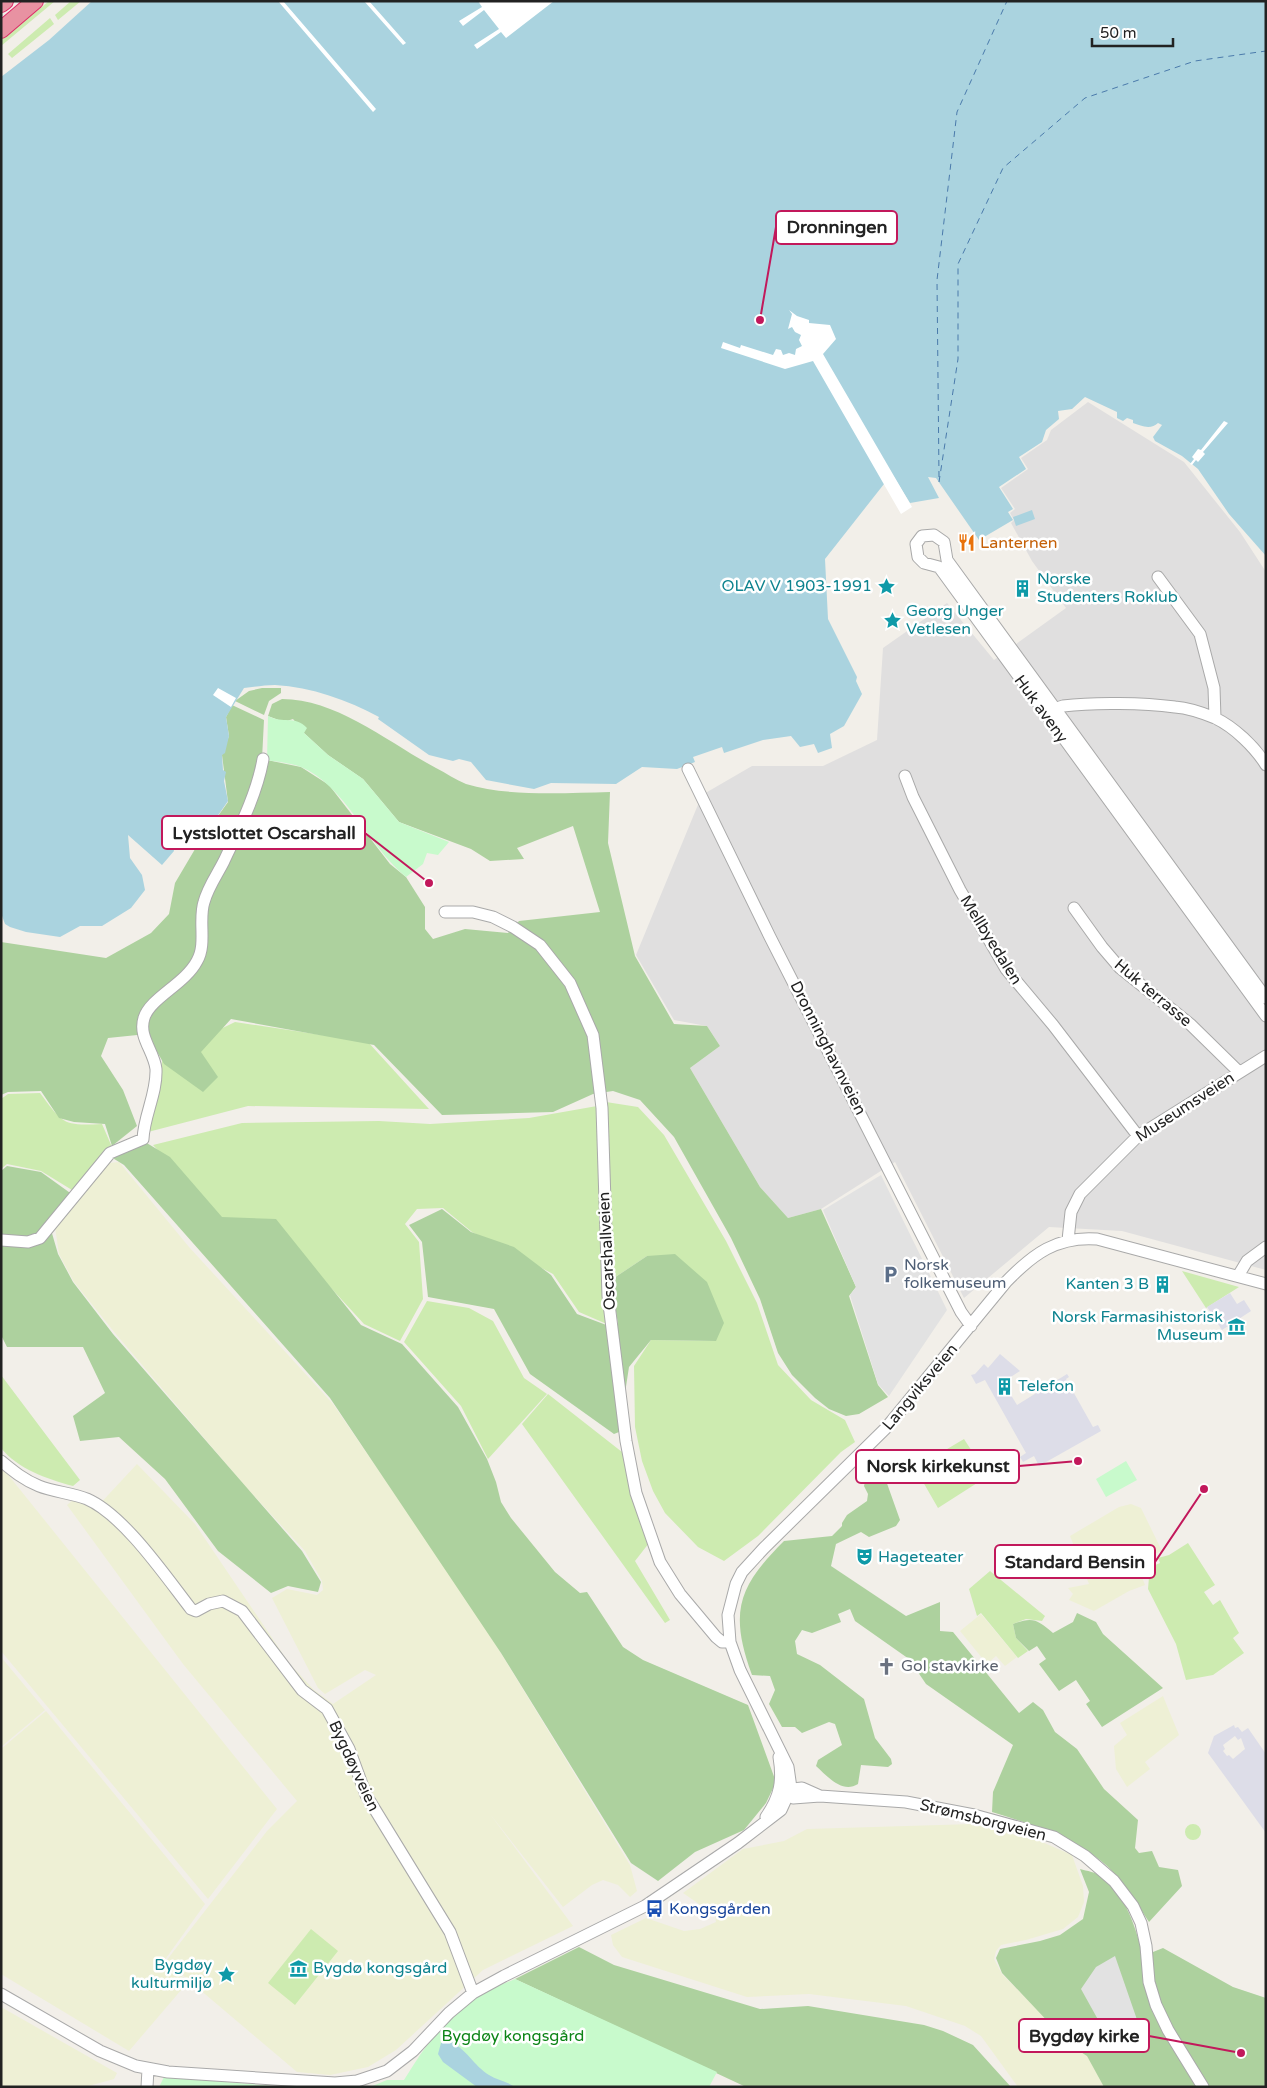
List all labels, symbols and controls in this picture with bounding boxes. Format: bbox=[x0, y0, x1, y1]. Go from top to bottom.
scale bar bbox=[1092, 15, 1173, 47]
text: 50 m bbox=[1100, 24, 1137, 42]
callout: Dronningen bbox=[776, 211, 897, 244]
text: Dronningen bbox=[787, 216, 887, 238]
restaurant icon: Lanternen bbox=[956, 533, 976, 553]
place label: Lanternen bbox=[980, 533, 1058, 553]
place label: Norske Studenters Roklub bbox=[1037, 569, 1178, 607]
place label: OLAV V 1903-1991 bbox=[721, 576, 872, 596]
place icon: OLAV V 1903-1991 bbox=[876, 576, 896, 596]
building icon: Norske Studenters Roklub bbox=[1013, 578, 1033, 598]
place label: Georg Unger Vetlesen bbox=[906, 601, 1005, 639]
place icon: Georg Unger Vetlesen bbox=[882, 610, 902, 630]
street label: Huk aveny bbox=[1010, 671, 1073, 747]
callout: Lystslottet Oscarshall bbox=[162, 816, 365, 849]
text: Lystslottet Oscarshall bbox=[172, 822, 356, 844]
street label: Mellbyedalen bbox=[956, 892, 1026, 988]
street label: Huk terrasse bbox=[1110, 955, 1196, 1031]
street label: Dronninghavnveien bbox=[786, 978, 870, 1118]
street label: Museumsveien bbox=[1132, 1068, 1238, 1146]
street label: Oscarshallveien bbox=[594, 1191, 620, 1311]
place label: Norsk folkemuseum bbox=[904, 1255, 1007, 1293]
parking icon: Norsk folkemuseum bbox=[880, 1264, 900, 1284]
place label: Kanten 3 B bbox=[1065, 1274, 1149, 1294]
building icon: Kanten 3 B bbox=[1153, 1274, 1173, 1294]
place label: Norsk Farmasihistorisk Museum bbox=[1051, 1307, 1223, 1345]
museum icon: Norsk Farmasihistorisk Museum bbox=[1227, 1316, 1247, 1336]
street label: Langviksveien bbox=[878, 1340, 962, 1434]
building icon: Telefon bbox=[994, 1376, 1014, 1396]
place label: Telefon bbox=[1018, 1376, 1074, 1396]
callout: Norsk kirkekunst bbox=[856, 1450, 1019, 1483]
text: Norsk kirkekunst bbox=[866, 1455, 1010, 1477]
callout: Standard Bensin bbox=[995, 1545, 1155, 1578]
theatre icon: Hageteater bbox=[854, 1547, 874, 1567]
place label: Hageteater bbox=[878, 1547, 964, 1567]
text: Standard Bensin bbox=[1005, 1551, 1145, 1573]
church icon: Gol stavkirke bbox=[877, 1656, 897, 1676]
place label: Gol stavkirke bbox=[901, 1656, 999, 1676]
street label: Bygdøyveien bbox=[324, 1717, 384, 1815]
street label: Strømsborgveien bbox=[918, 1795, 1048, 1845]
bus stop icon: Kongsgården bbox=[645, 1899, 665, 1919]
place label: Kongsgården bbox=[669, 1899, 771, 1919]
place label: Bygdøy kulturmiljø bbox=[131, 1955, 212, 1993]
museum icon: Bygdø kongsgård bbox=[289, 1958, 309, 1978]
place label: Bygdø kongsgård bbox=[313, 1958, 447, 1978]
place icon: Bygdøy kulturmiljø bbox=[216, 1964, 236, 1984]
callout: Bygdøy kirke bbox=[1019, 2019, 1149, 2052]
text: Bygdøy kirke bbox=[1029, 2025, 1139, 2047]
park label: Bygdøy kongsgård bbox=[442, 2026, 584, 2046]

